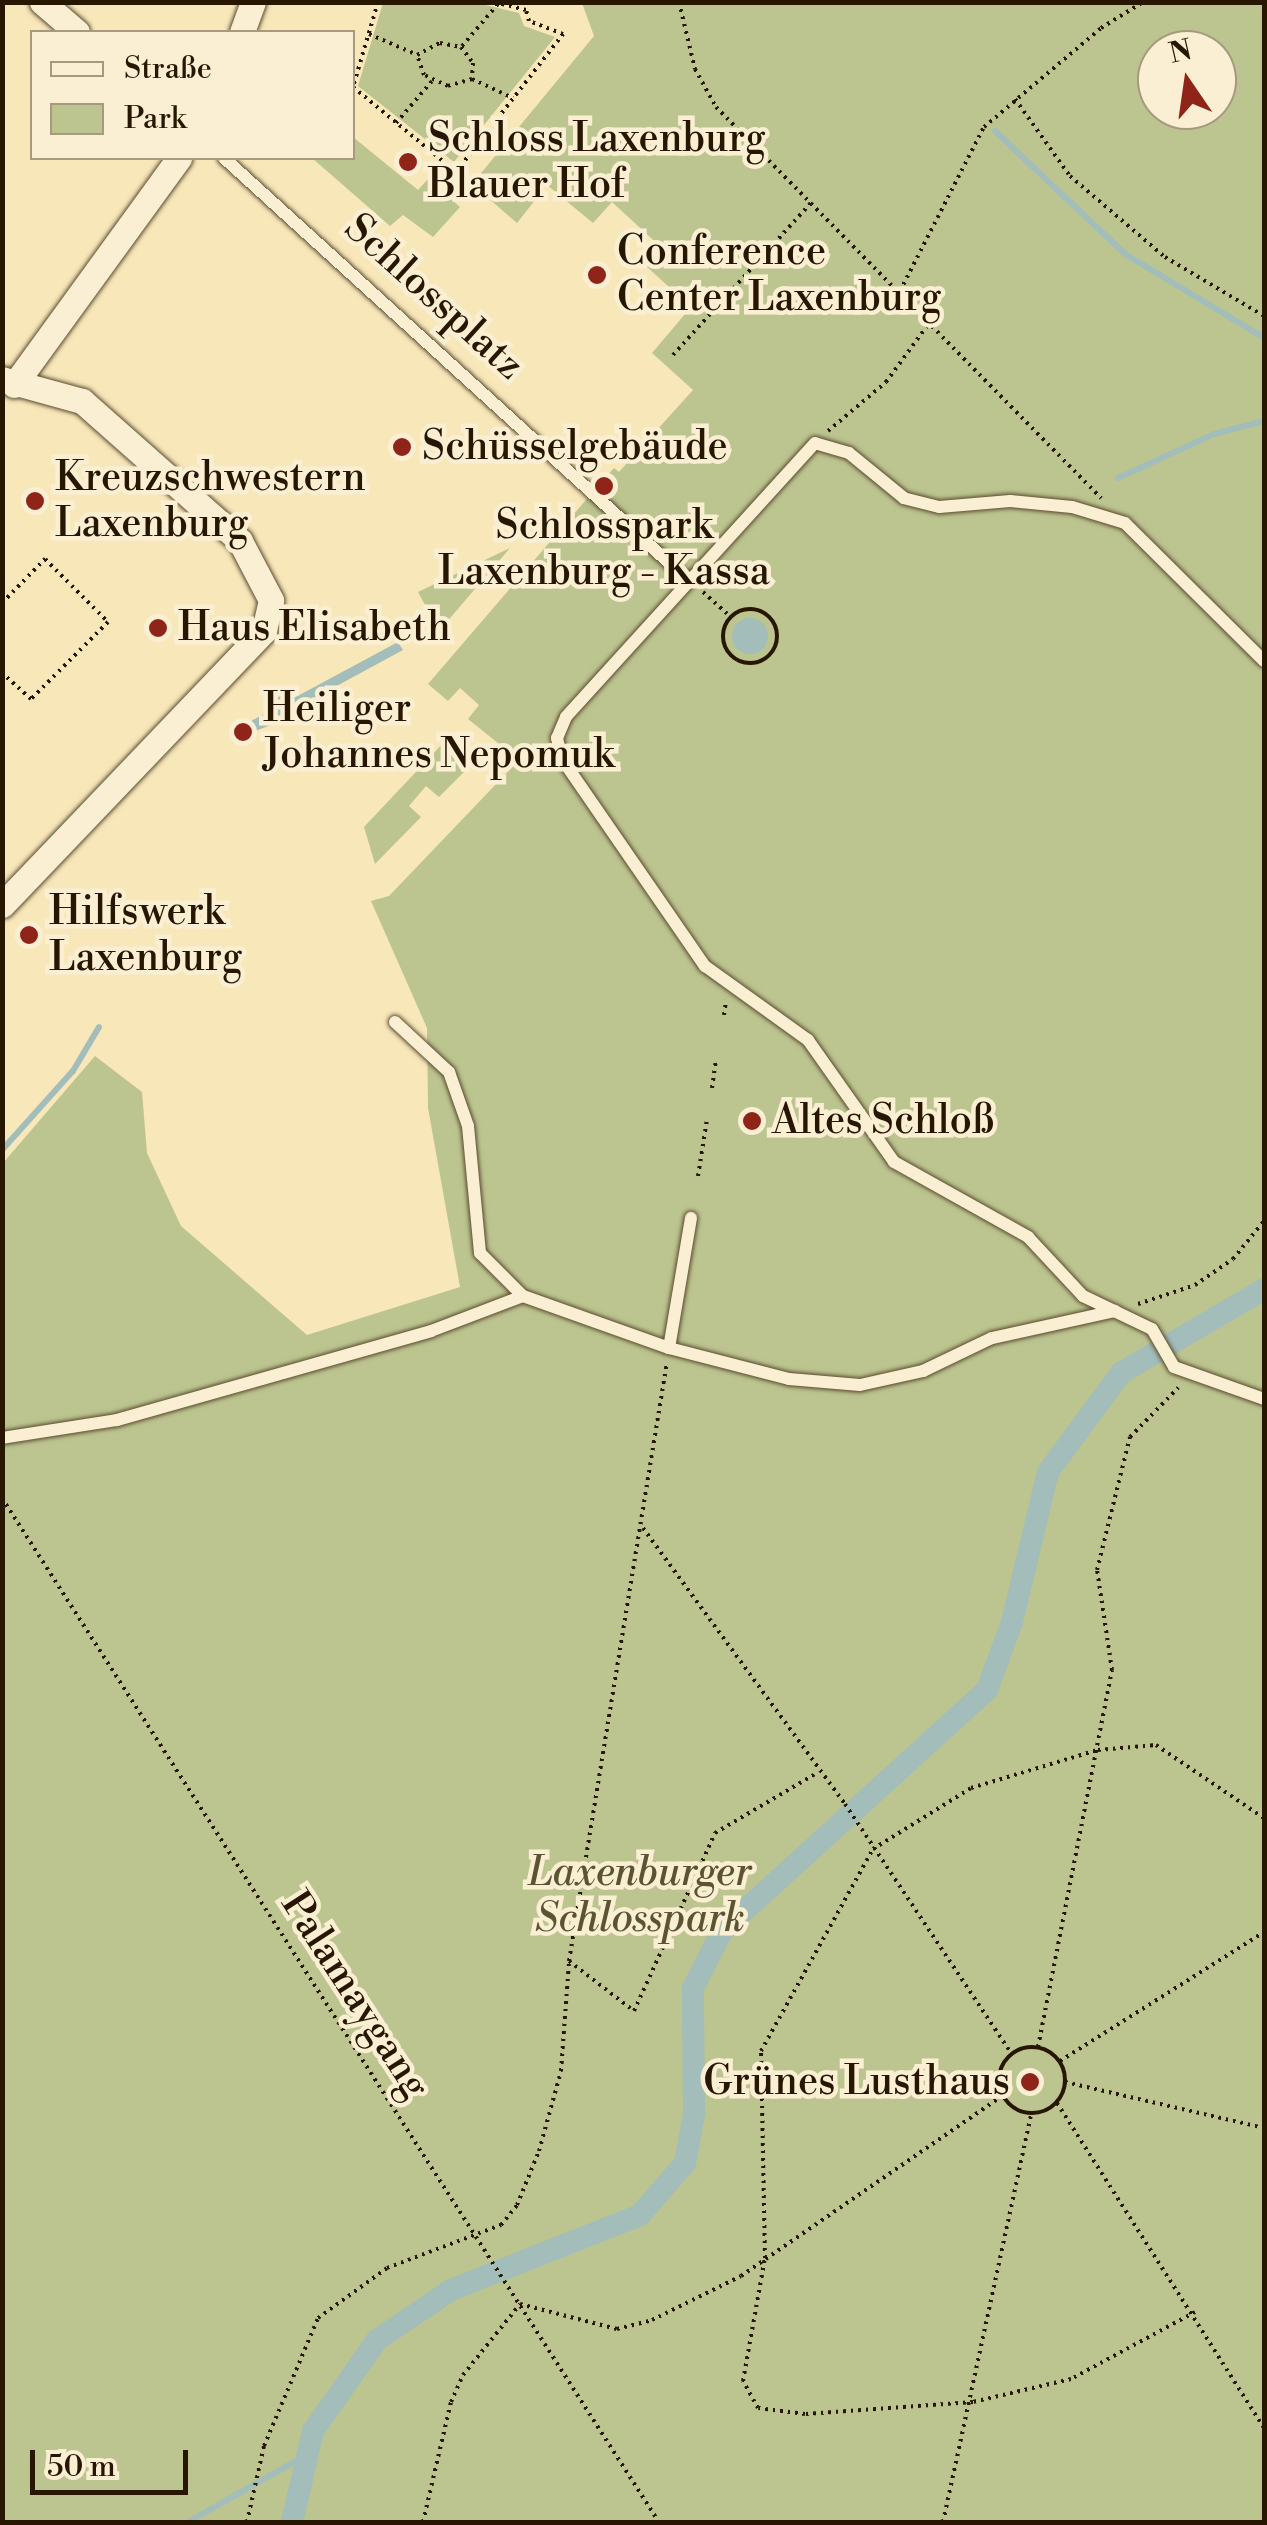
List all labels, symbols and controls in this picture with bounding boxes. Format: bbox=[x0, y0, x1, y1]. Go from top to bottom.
legend bbox=[30, 30, 355, 160]
north arrow bbox=[1137, 30, 1237, 130]
text: N bbox=[1166, 33, 1195, 72]
text: Straße bbox=[124, 50, 212, 88]
text: Park bbox=[124, 100, 186, 138]
place label: Schloss Laxenburg Blauer Hof bbox=[428, 115, 766, 209]
marker: Schloss Laxenburg Blauer Hof bbox=[397, 151, 419, 173]
street label: Schlossplatz bbox=[334, 204, 534, 390]
place label: Conference Center Laxenburg bbox=[617, 228, 942, 322]
marker: Conference Center Laxenburg bbox=[586, 264, 608, 286]
place label: Schüsselgebäude bbox=[422, 423, 728, 471]
marker: Schüsselgebäude bbox=[391, 436, 413, 458]
place label: Kreuzschwestern Laxenburg bbox=[55, 454, 366, 548]
marker: Schlosspark Laxenburg - Kassa bbox=[593, 475, 615, 497]
marker: Kreuzschwestern Laxenburg bbox=[24, 490, 46, 512]
place label: Schlosspark Laxenburg - Kassa bbox=[438, 502, 770, 596]
place label: Haus Elisabeth bbox=[178, 604, 451, 652]
marker: Haus Elisabeth bbox=[147, 617, 169, 639]
place label: Heiliger Johannes Nepomuk bbox=[263, 685, 614, 779]
marker: Heiliger Johannes Nepomuk bbox=[232, 721, 254, 743]
place label: Hilfswerk Laxenburg bbox=[49, 888, 242, 982]
marker: Hilfswerk Laxenburg bbox=[18, 924, 40, 946]
place label: Altes Schloß bbox=[772, 1097, 995, 1145]
marker: Altes Schloß bbox=[741, 1110, 763, 1132]
park label: Laxenburger Schlosspark bbox=[528, 1849, 752, 1943]
street label: Palamaygang bbox=[270, 1883, 440, 2107]
place label: Grünes Lusthaus bbox=[703, 2058, 1010, 2106]
marker: Grünes Lusthaus bbox=[1019, 2071, 1041, 2093]
scale bar bbox=[35, 2430, 192, 2492]
text: 50 m bbox=[47, 2448, 116, 2486]

